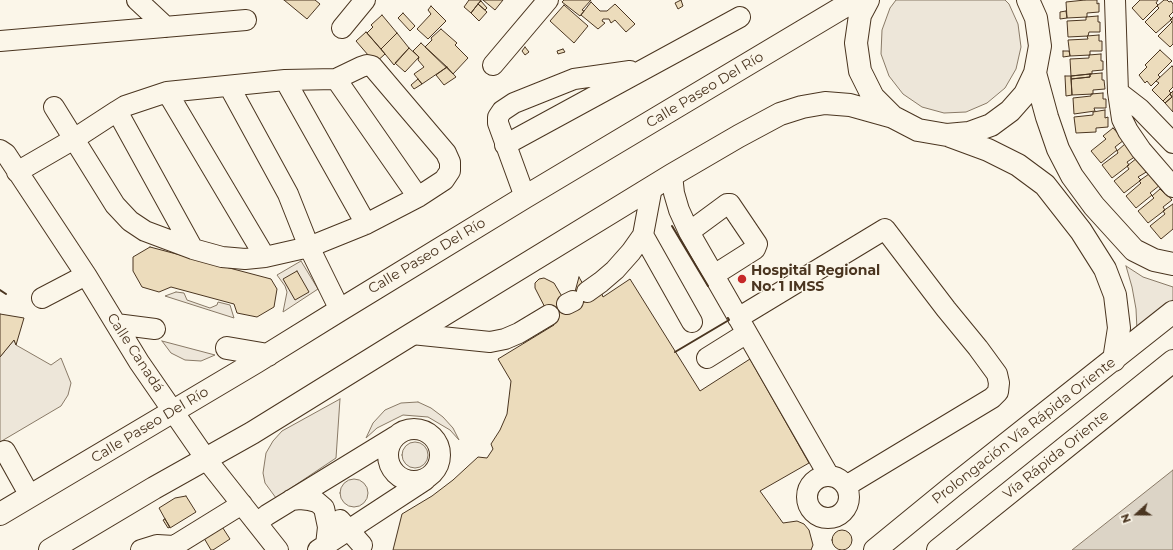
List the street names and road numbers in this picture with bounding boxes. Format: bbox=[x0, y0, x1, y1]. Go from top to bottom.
street label: Calle Paseo Del Río bbox=[643, 48, 767, 132]
street label: Calle Paseo Del Río bbox=[365, 214, 489, 298]
street label: Calle Canadá bbox=[103, 310, 167, 396]
street label: Prolongación Vía Rápida Oriente bbox=[929, 354, 1119, 508]
street label: Calle Paseo Del Río bbox=[88, 383, 212, 467]
street label: Vía Rápida Oriente bbox=[1000, 407, 1112, 503]

